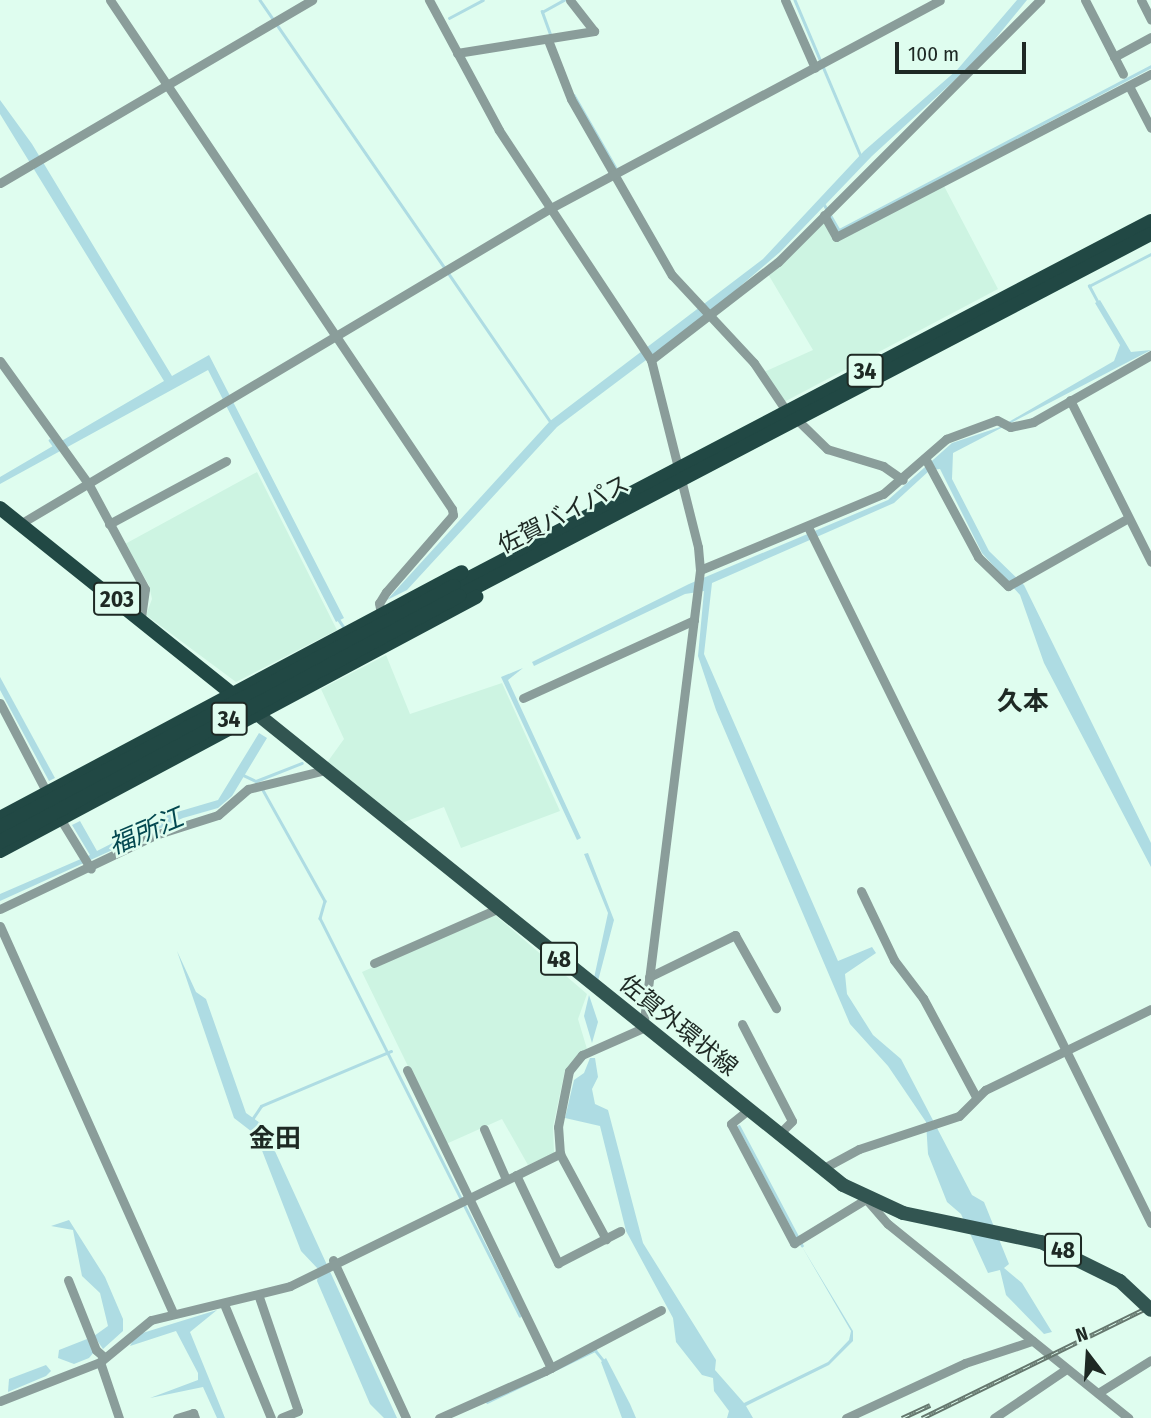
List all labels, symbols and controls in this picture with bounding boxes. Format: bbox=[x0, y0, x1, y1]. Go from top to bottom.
scale bar bbox=[899, 28, 1030, 72]
text: 100 m bbox=[908, 41, 959, 67]
road number: 34 bbox=[846, 352, 884, 390]
street label: 佐賀バイパス bbox=[493, 469, 635, 561]
road number: 203 bbox=[92, 580, 142, 618]
district label: 久本 bbox=[997, 686, 1049, 718]
road number: 34 bbox=[210, 699, 248, 738]
water label: 福所江 bbox=[104, 802, 188, 862]
road number: 48 bbox=[540, 940, 578, 978]
street label: 佐賀外環状線 bbox=[613, 969, 743, 1083]
district label: 金田 bbox=[249, 1123, 301, 1155]
road number: 48 bbox=[1044, 1231, 1082, 1270]
north arrow bbox=[1053, 1320, 1123, 1390]
text: N bbox=[1073, 1322, 1091, 1347]

